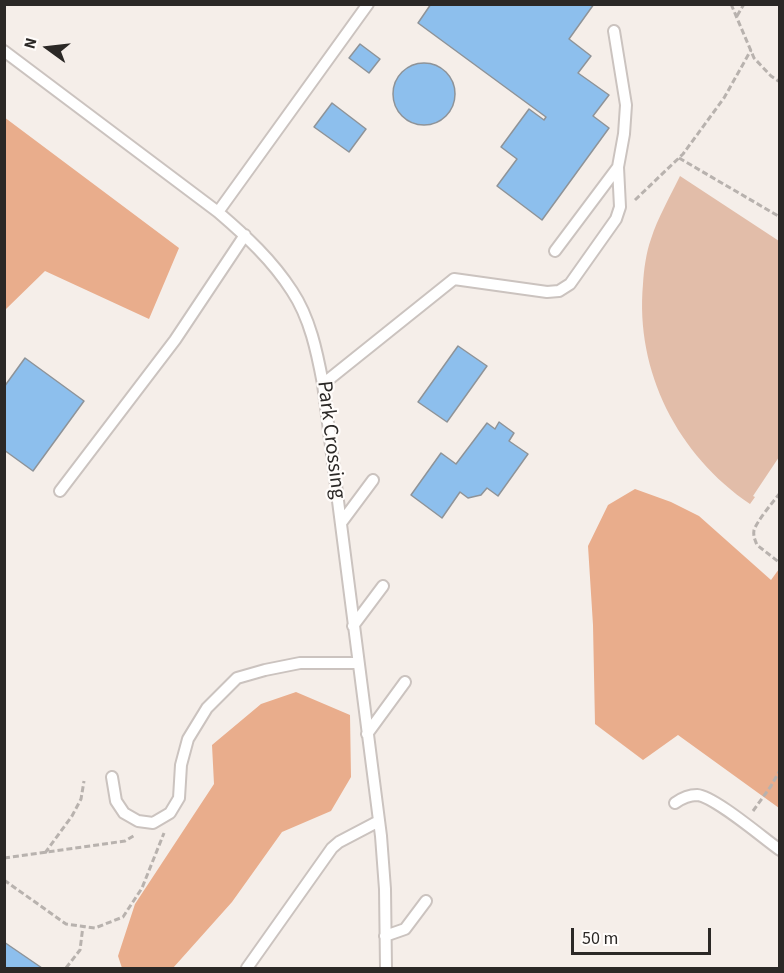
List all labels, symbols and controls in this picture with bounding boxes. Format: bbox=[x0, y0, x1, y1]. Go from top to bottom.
north arrow bbox=[18, 18, 78, 78]
text: N bbox=[19, 35, 43, 51]
street label: Park Crossing bbox=[310, 380, 350, 500]
scale bar bbox=[574, 916, 714, 954]
text: 50 m bbox=[582, 926, 618, 951]

